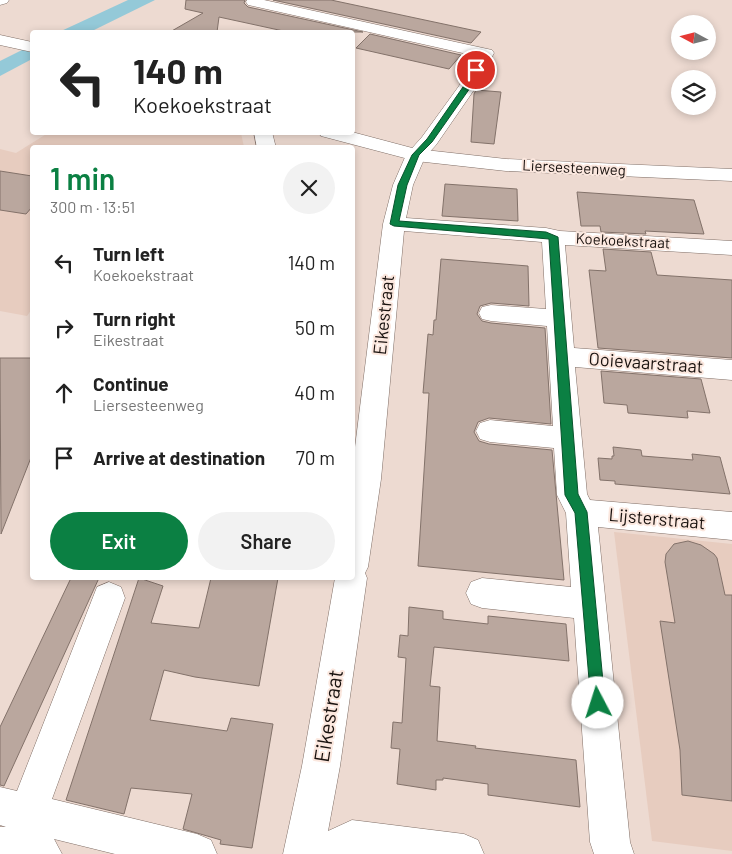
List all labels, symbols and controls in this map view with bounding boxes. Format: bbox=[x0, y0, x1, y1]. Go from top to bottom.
north arrow bbox=[671, 15, 716, 60]
map controls bbox=[671, 15, 716, 115]
text: 140 m bbox=[133, 49, 223, 91]
pin bbox=[455, 49, 497, 91]
icon: left bbox=[50, 50, 115, 115]
icon: arrive bbox=[462, 56, 490, 84]
button: layers bbox=[671, 70, 716, 115]
text: Koekoekstraat bbox=[133, 91, 272, 117]
street label: Liersesteenweg bbox=[522, 155, 626, 179]
text: 1 min bbox=[50, 160, 115, 196]
button: close bbox=[283, 162, 335, 214]
text: 300 m · 13:51 bbox=[50, 197, 135, 216]
street label: Koekoekstraat bbox=[575, 229, 671, 251]
text: Turn left bbox=[93, 242, 164, 265]
icon: left bbox=[50, 249, 78, 277]
text: 140 m bbox=[288, 251, 335, 274]
text: Koekoekstraat bbox=[93, 265, 194, 284]
street label: Eikestraat bbox=[368, 274, 398, 356]
text: Turn right bbox=[93, 307, 175, 330]
icon: right bbox=[50, 314, 78, 342]
text: 50 m bbox=[295, 316, 335, 339]
text: Eikestraat bbox=[93, 330, 164, 349]
street label: Ooievaarstraat bbox=[588, 347, 704, 377]
text: Continue bbox=[93, 372, 169, 395]
icon: ahead bbox=[50, 379, 78, 407]
text: 40 m bbox=[294, 381, 335, 404]
text: Liersesteenweg bbox=[93, 395, 204, 414]
icon: arrive bbox=[50, 444, 78, 472]
text: Arrive at destination bbox=[93, 446, 265, 469]
text: 70 m bbox=[296, 446, 335, 469]
street label: Lijsterstraat bbox=[608, 503, 706, 533]
button: Exit bbox=[50, 512, 188, 570]
button: Share bbox=[198, 512, 335, 570]
street label: Eikestraat bbox=[308, 668, 347, 764]
position arrow bbox=[571, 676, 623, 728]

